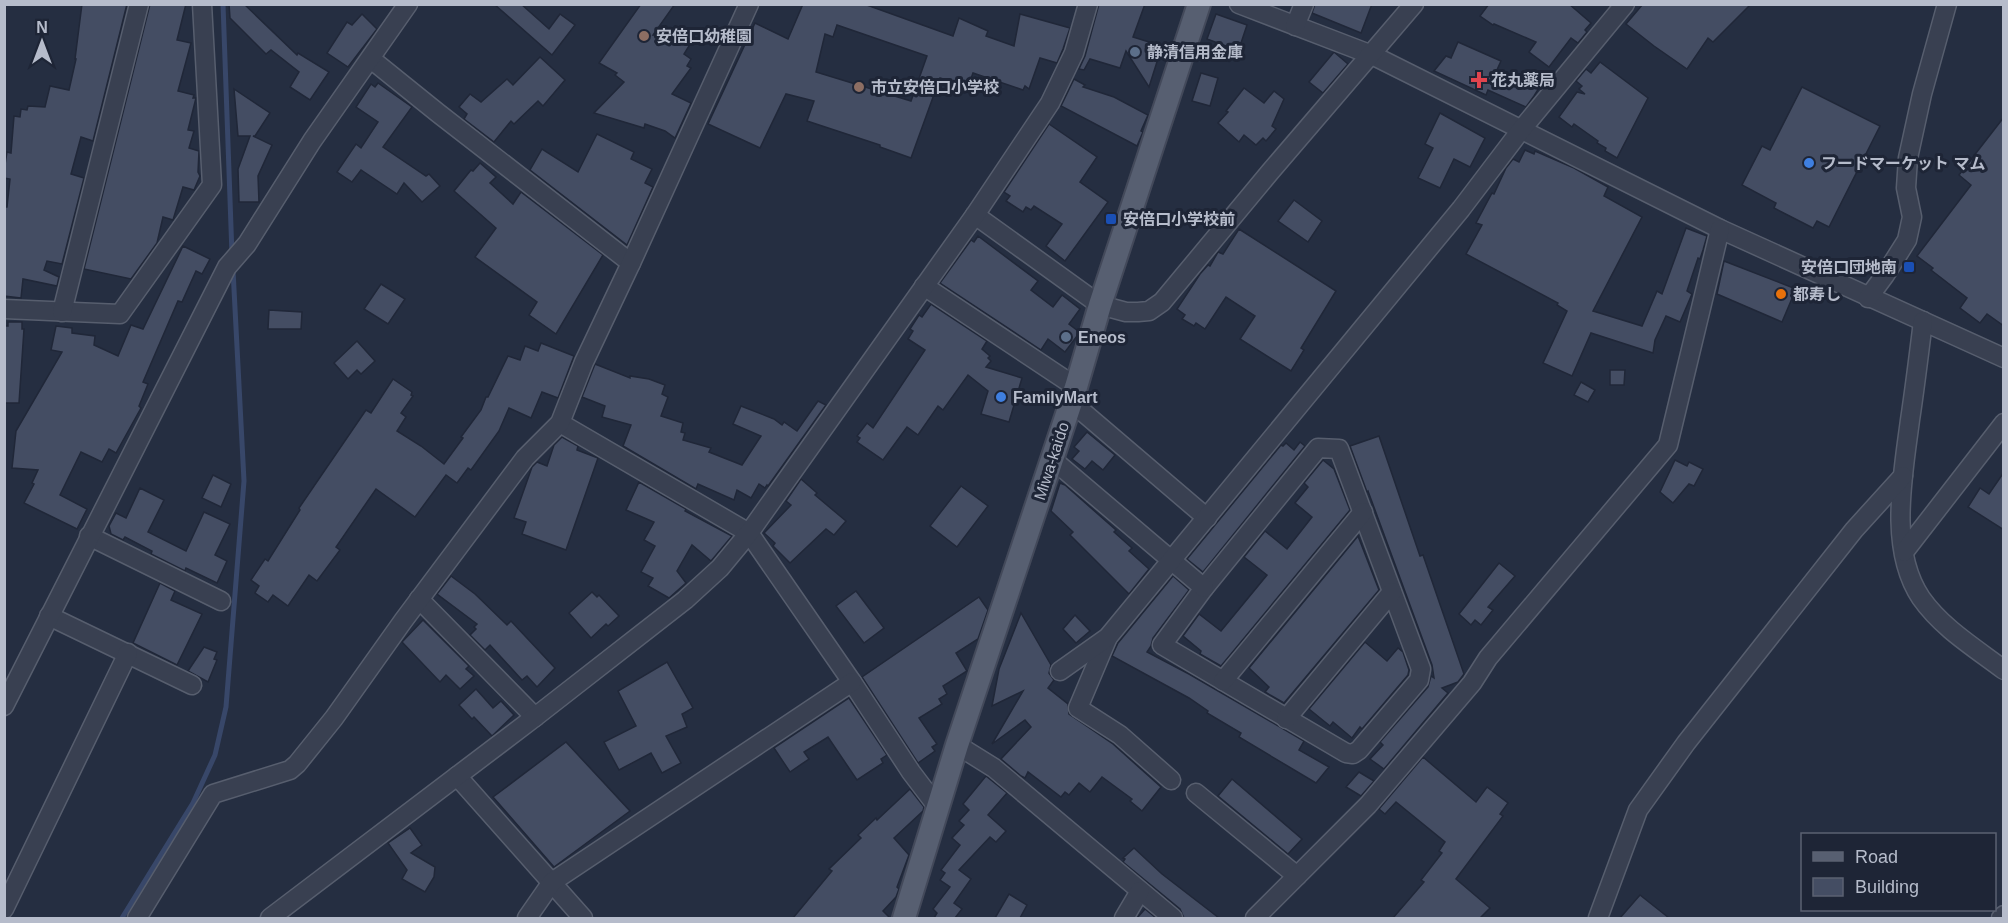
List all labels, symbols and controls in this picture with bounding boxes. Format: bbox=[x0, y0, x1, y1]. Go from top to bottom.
north arrow bbox=[12, 12, 72, 72]
text: N bbox=[36, 19, 48, 36]
place label: 安倍口幼稚園 bbox=[656, 28, 752, 45]
marker: 安倍口幼稚園 bbox=[637, 29, 651, 43]
place label: 静清信用金庫 bbox=[1147, 44, 1243, 61]
marker: 静清信用金庫 bbox=[1128, 45, 1142, 59]
place label: 花丸薬局 bbox=[1491, 72, 1555, 89]
marker: 花丸薬局 bbox=[1472, 73, 1486, 87]
place label: 市立安倍口小学校 bbox=[871, 79, 999, 96]
marker: 市立安倍口小学校 bbox=[852, 80, 866, 94]
place label: フードマーケット マム bbox=[1821, 155, 1985, 172]
marker: フードマーケット マム bbox=[1802, 156, 1816, 170]
place label: 安倍口小学校前 bbox=[1123, 211, 1235, 228]
marker: 安倍口小学校前 bbox=[1104, 212, 1118, 226]
place label: 安倍口団地南 bbox=[1801, 259, 1897, 276]
marker: 安倍口団地南 bbox=[1902, 260, 1916, 274]
place label: 都寿し bbox=[1793, 286, 1841, 303]
marker: 都寿し bbox=[1774, 287, 1788, 301]
place label: Eneos bbox=[1078, 329, 1126, 346]
marker: Eneos bbox=[1059, 330, 1073, 344]
place label: FamilyMart bbox=[1013, 389, 1098, 406]
marker: FamilyMart bbox=[994, 390, 1008, 404]
street label: Miwa-kaido bbox=[1031, 420, 1072, 502]
legend bbox=[1801, 833, 1996, 911]
text: Road bbox=[1855, 847, 1898, 867]
text: Building bbox=[1855, 877, 1919, 897]

